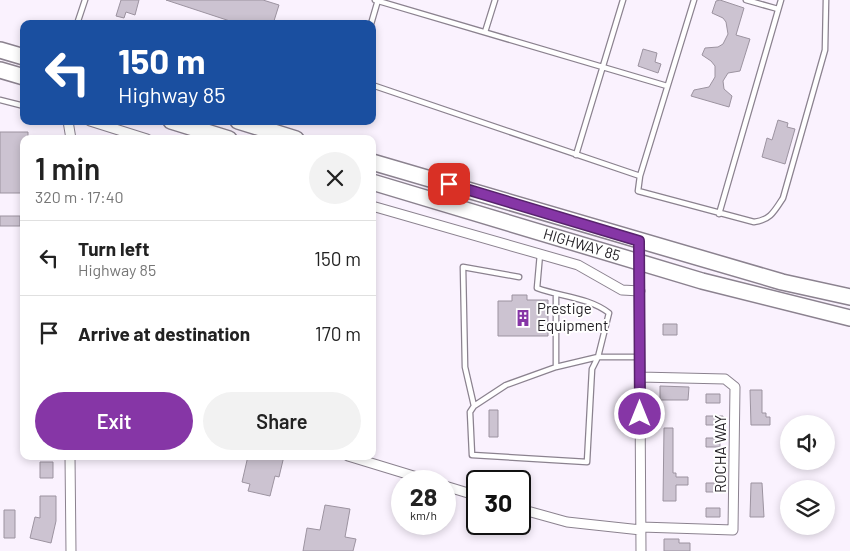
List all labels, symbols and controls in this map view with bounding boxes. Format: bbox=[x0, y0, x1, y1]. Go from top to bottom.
text: 150 m bbox=[118, 39, 205, 81]
icon: left bbox=[35, 40, 100, 105]
text: Highway 85 bbox=[118, 81, 225, 107]
text: 1 min bbox=[35, 150, 100, 186]
button: close bbox=[309, 152, 361, 204]
pin bbox=[428, 163, 470, 205]
icon: arrive bbox=[435, 170, 463, 198]
text: 320 m · 17:40 bbox=[35, 187, 124, 206]
street label: HIGHWAY 85 bbox=[541, 224, 623, 264]
text: Turn left bbox=[78, 237, 149, 260]
icon: left bbox=[35, 244, 63, 272]
text: 150 m bbox=[314, 247, 361, 270]
text: Highway 85 bbox=[78, 260, 156, 279]
place label: Prestige Equipment bbox=[537, 299, 608, 334]
building icon: Prestige Equipment bbox=[513, 308, 533, 328]
icon: arrive bbox=[35, 319, 63, 347]
text: Arrive at destination bbox=[78, 322, 250, 345]
text: 170 m bbox=[315, 322, 361, 345]
position arrow bbox=[613, 387, 665, 439]
button: Exit bbox=[35, 392, 193, 450]
button: Share bbox=[203, 392, 361, 450]
street label: ROCHA WAY bbox=[711, 415, 729, 493]
map controls bbox=[780, 415, 835, 535]
button: sound bbox=[780, 415, 835, 470]
speed limit sign: 30 bbox=[466, 470, 531, 535]
button: layers bbox=[780, 480, 835, 535]
text: 28 bbox=[410, 481, 437, 511]
text: km/h bbox=[410, 508, 437, 522]

